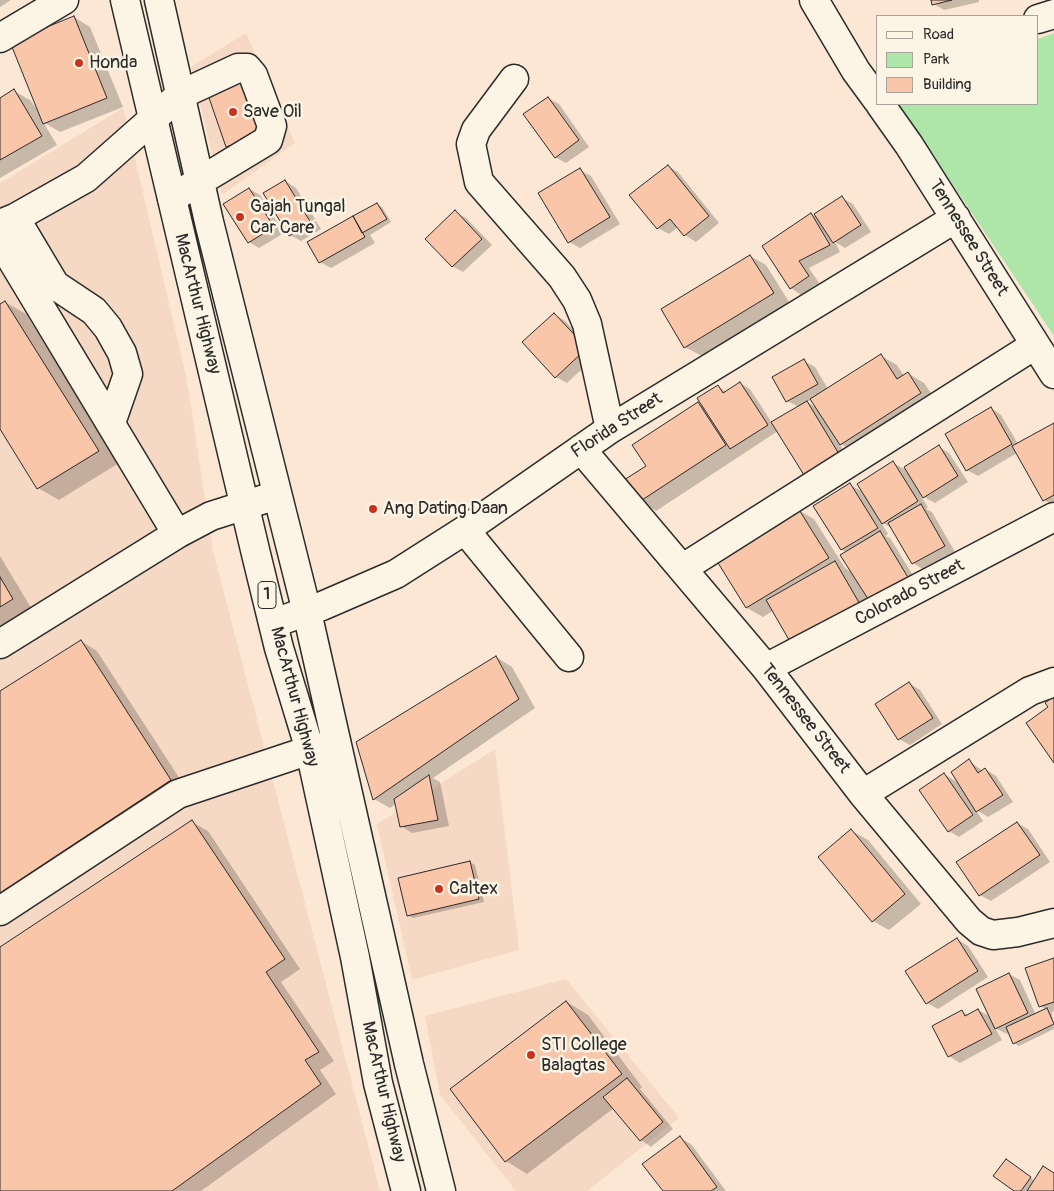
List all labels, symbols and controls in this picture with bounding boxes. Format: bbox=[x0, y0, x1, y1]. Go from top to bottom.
legend bbox=[876, 15, 1039, 105]
text: Road bbox=[923, 25, 954, 44]
text: Park bbox=[923, 50, 949, 69]
place label: Honda bbox=[89, 52, 137, 74]
marker: Honda bbox=[73, 57, 85, 69]
text: Building bbox=[923, 75, 971, 94]
place label: Save Oil bbox=[243, 101, 302, 123]
marker: Save Oil bbox=[227, 106, 239, 118]
street label: Tennessee Street bbox=[924, 176, 1012, 300]
place label: Gajah Tungal Car Care bbox=[250, 196, 346, 238]
marker: Gajah Tungal Car Care bbox=[234, 211, 246, 223]
street label: MacArthur Highway bbox=[169, 231, 225, 377]
street label: Florida Street bbox=[567, 389, 667, 463]
place label: Ang Dating Daan bbox=[383, 498, 508, 520]
marker: Ang Dating Daan bbox=[367, 503, 379, 515]
street label: Colorado Street bbox=[852, 555, 968, 631]
road number: 1 bbox=[258, 582, 276, 608]
street label: MacArthur Highway bbox=[265, 625, 323, 769]
street label: Tennessee Street bbox=[755, 660, 855, 778]
place label: Caltex bbox=[449, 878, 498, 900]
marker: Caltex bbox=[433, 883, 445, 895]
street label: MacArthur Highway bbox=[356, 1019, 410, 1165]
place label: STI College Balagtas bbox=[541, 1034, 627, 1076]
marker: STI College Balagtas bbox=[525, 1049, 537, 1061]

